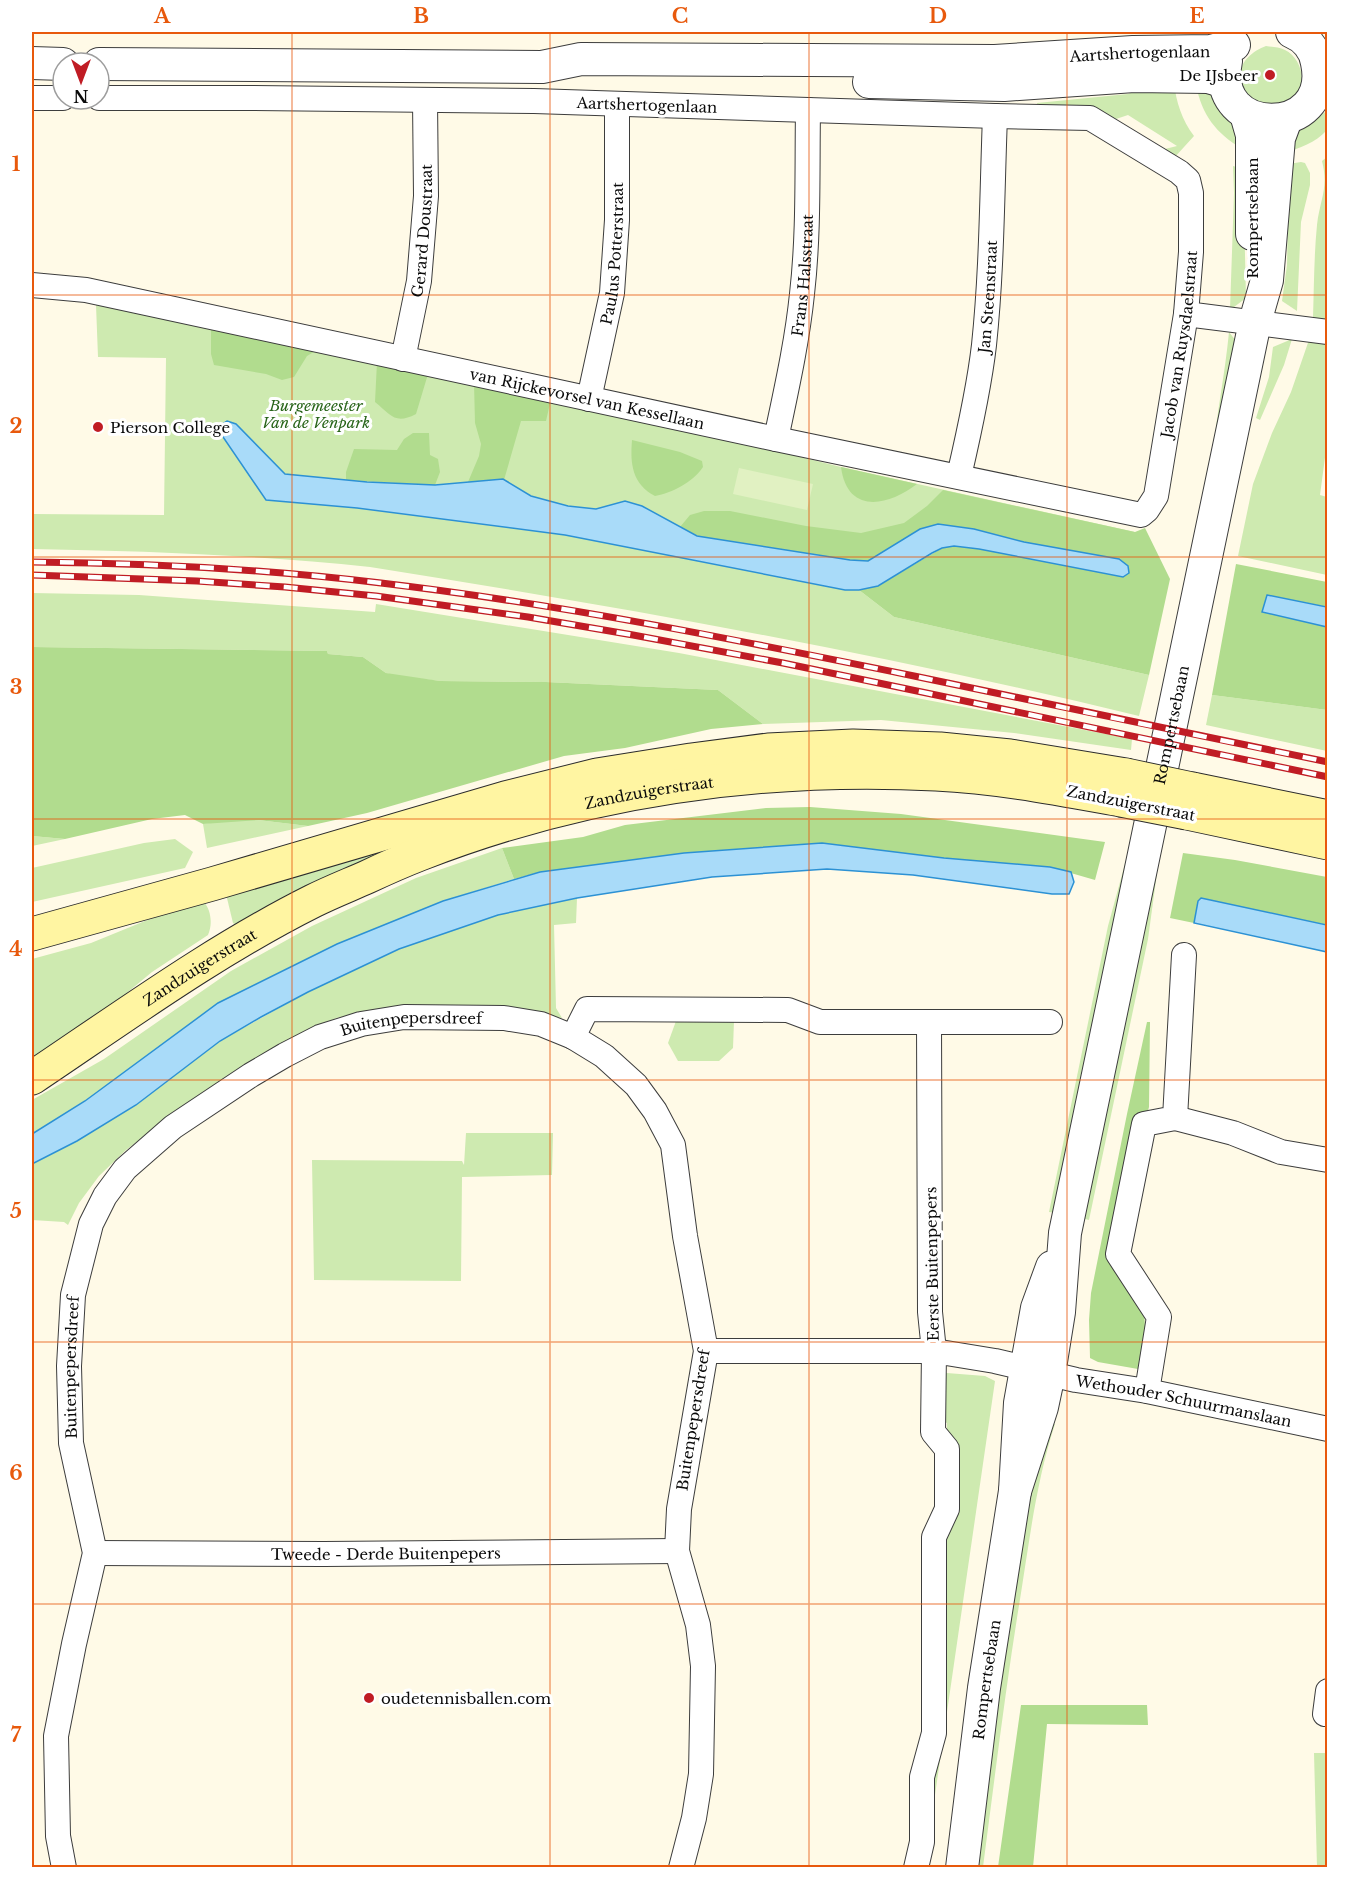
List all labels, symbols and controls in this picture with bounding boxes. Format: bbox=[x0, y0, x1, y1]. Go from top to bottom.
text: A bbox=[153, 4, 171, 28]
text: B bbox=[413, 4, 429, 28]
text: C bbox=[672, 4, 688, 28]
text: D bbox=[929, 4, 947, 28]
text: E bbox=[1189, 4, 1205, 28]
street label: Aartshertogenlaan bbox=[1068, 42, 1210, 66]
north arrow bbox=[51, 51, 111, 111]
place label: De IJsbeer bbox=[1179, 66, 1259, 85]
marker: De IJsbeer bbox=[1263, 68, 1277, 82]
text: N bbox=[73, 86, 89, 106]
street label: Aartshertogenlaan bbox=[575, 93, 718, 117]
text: 1 bbox=[12, 152, 21, 176]
street label: Rompertsebaan bbox=[1243, 157, 1262, 279]
street label: Gerard Doustraat bbox=[406, 164, 436, 299]
street label: Paulus Potterstraat bbox=[596, 182, 627, 326]
street label: Frans Halsstraat bbox=[787, 214, 817, 338]
street label: Jan Steenstraat bbox=[973, 239, 1001, 356]
street label: Jacob van Ruysdaelstraat bbox=[1156, 249, 1201, 441]
street label: van Rijckevorsel van Kessellaan bbox=[468, 364, 706, 433]
park label: Burgemeester Van de Venpark bbox=[262, 396, 370, 432]
text: 2 bbox=[9, 414, 23, 438]
place label: Pierson College bbox=[110, 418, 230, 437]
marker: Pierson College bbox=[91, 420, 105, 434]
street label: Rompertsebaan bbox=[1149, 664, 1193, 786]
text: 3 bbox=[10, 675, 22, 699]
street label: Zandzuigerstraat bbox=[583, 772, 715, 813]
street label: Zandzuigerstraat bbox=[1065, 781, 1197, 825]
street label: Zandzuigerstraat bbox=[139, 924, 260, 1010]
text: 4 bbox=[9, 937, 23, 961]
street label: Buitenpepersdreef bbox=[338, 1007, 484, 1040]
street label: Eerste Buitenpepers bbox=[921, 1186, 943, 1342]
text: 5 bbox=[10, 1199, 22, 1223]
street label: Buitenpepersdreef bbox=[59, 1293, 83, 1439]
street label: Buitenpepersdreef bbox=[672, 1346, 714, 1492]
street label: Wethouder Schuurmanslaan bbox=[1074, 1370, 1294, 1431]
text: 6 bbox=[9, 1461, 23, 1485]
street label: Tweede - Derde Buitenpepers bbox=[271, 1543, 501, 1564]
street label: Rompertsebaan bbox=[968, 1618, 1004, 1741]
place label: oudetennisballen.com bbox=[381, 1689, 551, 1708]
marker: oudetennisballen.com bbox=[362, 1691, 376, 1705]
text: 7 bbox=[11, 1723, 22, 1747]

